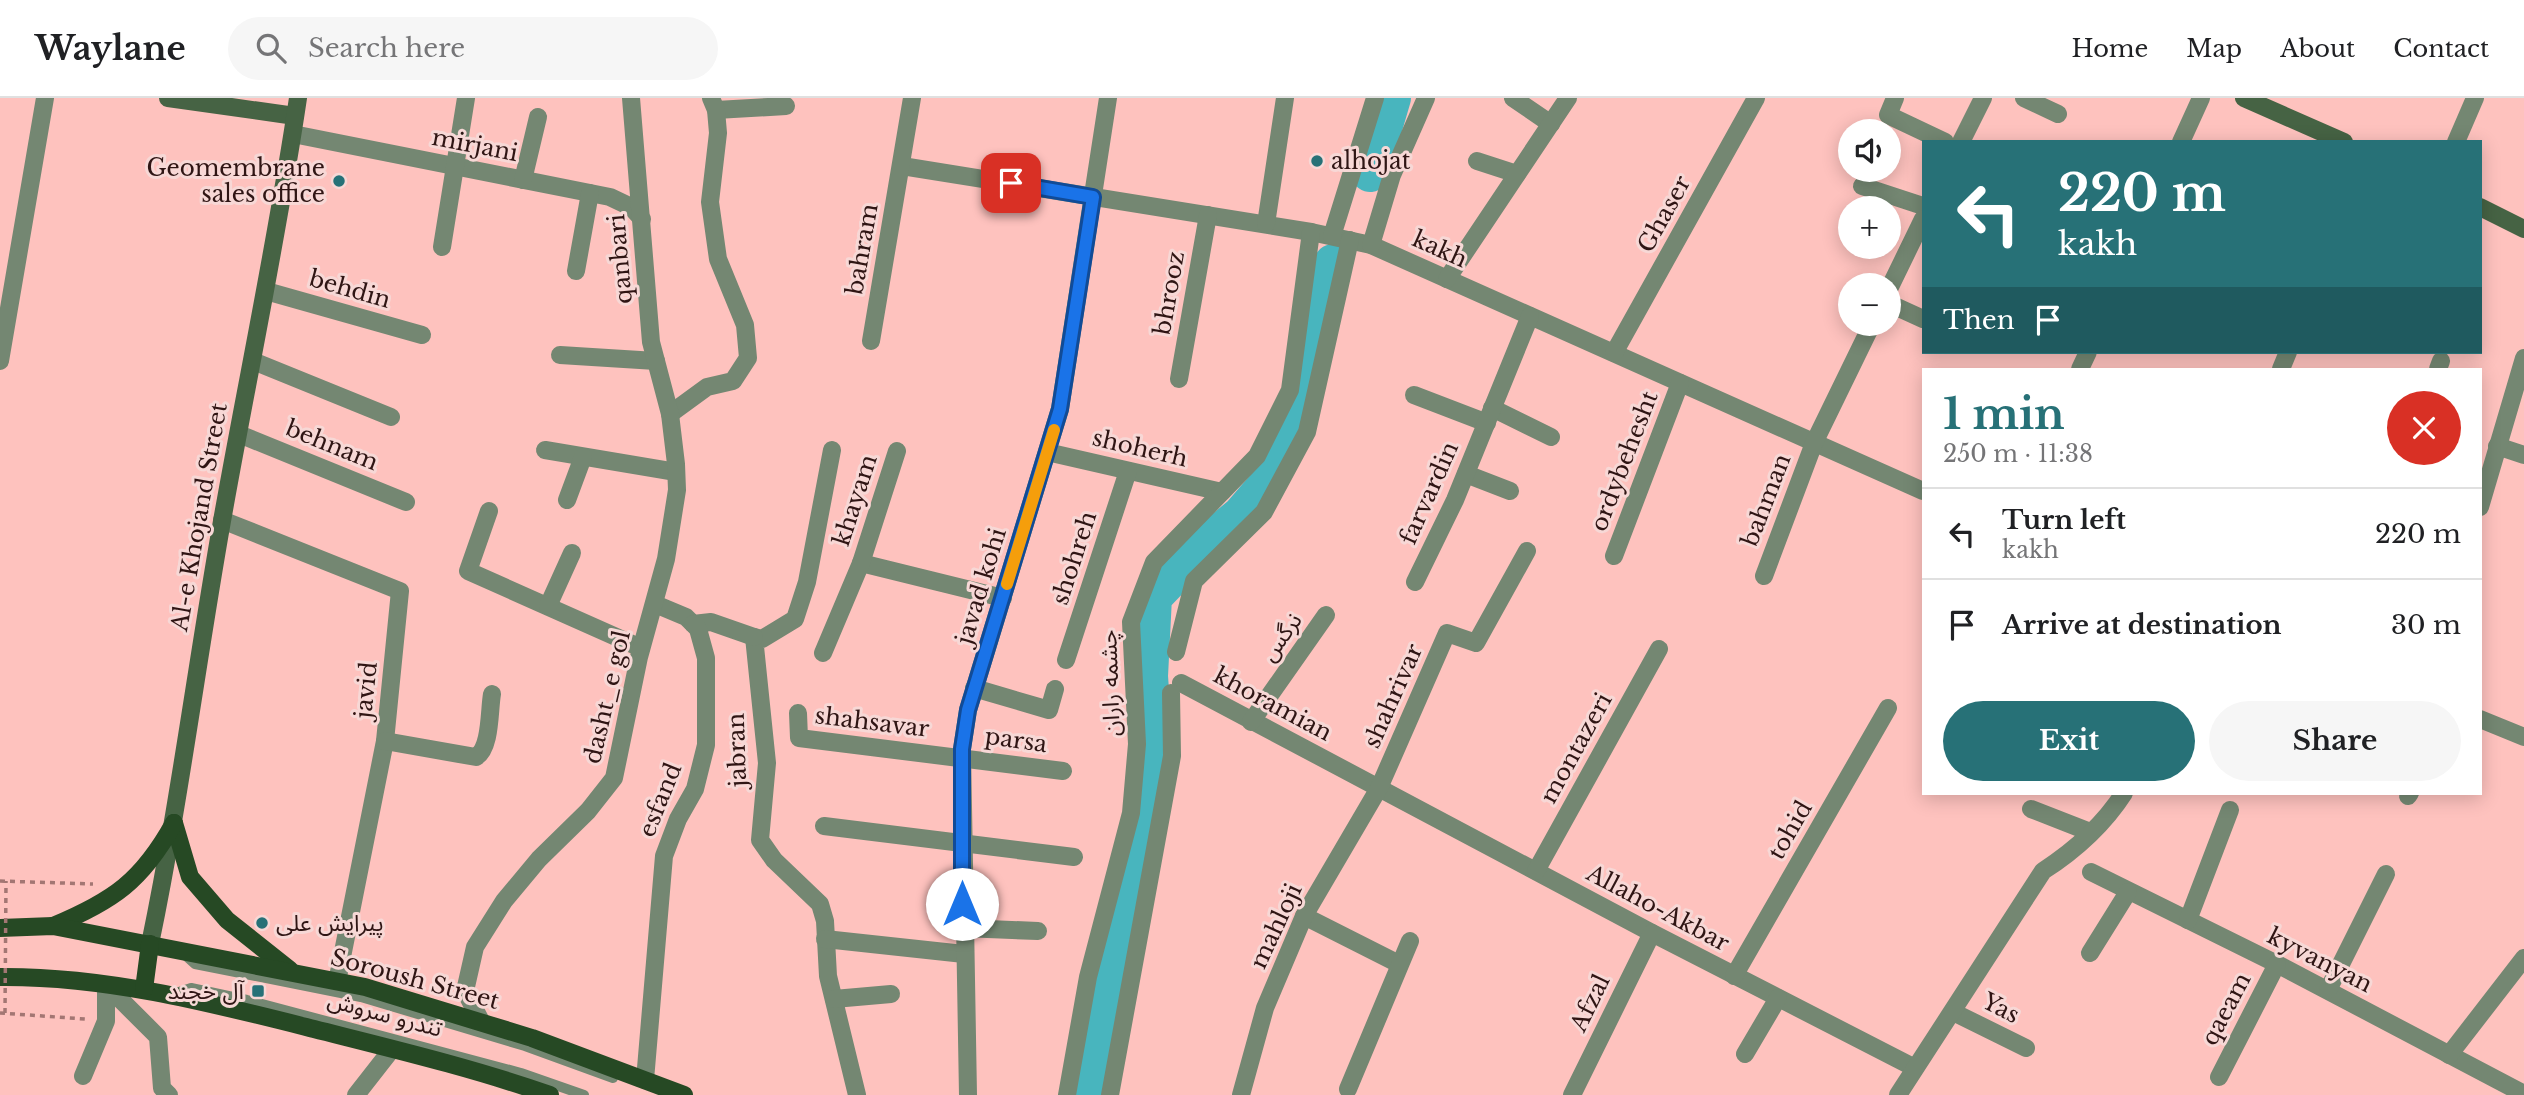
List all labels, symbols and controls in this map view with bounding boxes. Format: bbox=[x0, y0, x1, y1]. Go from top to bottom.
search box bbox=[228, 17, 718, 80]
text: Waylane bbox=[35, 28, 186, 69]
icon: search bbox=[252, 29, 290, 67]
text: Search here bbox=[308, 32, 465, 64]
text: Home bbox=[2072, 34, 2148, 63]
text: Map bbox=[2186, 34, 2242, 63]
text: About bbox=[2280, 34, 2355, 63]
text: Contact bbox=[2393, 34, 2489, 63]
map controls bbox=[1838, 119, 1901, 336]
button: sound bbox=[1838, 119, 1901, 182]
street label: mirjani bbox=[430, 123, 520, 167]
place label: alhojat bbox=[1331, 147, 1411, 175]
pin bbox=[981, 153, 1041, 213]
marker: alhojat bbox=[1309, 153, 1325, 169]
place label: Geomembrane sales office bbox=[146, 154, 325, 208]
text: 220 m bbox=[2058, 163, 2226, 224]
icon: arrive bbox=[992, 164, 1030, 202]
icon: left bbox=[1943, 168, 2034, 259]
street label: Ghaser bbox=[1632, 171, 1696, 257]
marker: Geomembrane sales office bbox=[331, 173, 347, 189]
button: + bbox=[1838, 196, 1901, 259]
street label: bahram bbox=[840, 201, 884, 298]
street label: qanbari bbox=[602, 213, 638, 305]
text: kakh bbox=[2058, 224, 2137, 264]
street label: kakh bbox=[1408, 225, 1472, 273]
street label: bhrooz bbox=[1148, 249, 1190, 338]
street label: behdin bbox=[305, 264, 394, 314]
button: − bbox=[1838, 273, 1901, 336]
icon: arrive bbox=[2029, 301, 2067, 339]
text: Then bbox=[1943, 304, 2015, 336]
street label: ordybehesht bbox=[1584, 387, 1664, 535]
text: 1 min bbox=[1943, 388, 2065, 440]
button: close bbox=[2387, 391, 2461, 465]
street label: Al-e Khojand Street bbox=[165, 400, 233, 634]
street label: behnam bbox=[281, 413, 383, 476]
street label: shoherh bbox=[1090, 423, 1191, 473]
street label: farvardin bbox=[1394, 437, 1464, 549]
text: 250 m · 11:38 bbox=[1943, 440, 2093, 468]
street label: bahman bbox=[1735, 450, 1796, 551]
street label: khayam bbox=[827, 451, 883, 549]
text: Turn left bbox=[2002, 504, 2126, 536]
street label: shohreh bbox=[1046, 507, 1102, 608]
icon: left bbox=[1943, 515, 1981, 553]
text: 220 m bbox=[2375, 518, 2461, 550]
street label: javad kohi bbox=[949, 524, 1012, 651]
text: kakh bbox=[2002, 536, 2059, 564]
icon: arrive bbox=[1943, 606, 1981, 644]
street label: نرگس bbox=[1254, 607, 1308, 667]
text: Arrive at destination bbox=[2002, 609, 2282, 641]
text: 30 m bbox=[2391, 609, 2461, 641]
street label: dasht_e gol bbox=[578, 628, 636, 766]
street label: چشمه راران bbox=[1094, 629, 1127, 737]
street label: shahrivar bbox=[1358, 640, 1428, 752]
street label: javid bbox=[349, 660, 383, 724]
street label: khoramian bbox=[1209, 661, 1337, 747]
street label: montazeri bbox=[1534, 688, 1618, 808]
street label: shahsavar bbox=[813, 701, 931, 743]
button: Exit bbox=[1943, 701, 2195, 781]
button: Share bbox=[2209, 701, 2461, 781]
street label: jabran bbox=[722, 712, 752, 792]
street label: parsa bbox=[983, 722, 1049, 758]
street label: esfand bbox=[633, 759, 687, 841]
street label: tohid bbox=[1762, 796, 1818, 864]
street label: Allaho-Akbar bbox=[1581, 858, 1734, 957]
position arrow bbox=[925, 867, 999, 941]
street label: mahloji bbox=[1244, 879, 1308, 973]
place label: پیرایش علی bbox=[276, 909, 384, 938]
marker: پیرایش علی bbox=[254, 915, 270, 931]
street label: kyvanyan bbox=[2263, 922, 2377, 998]
street label: Soroush Street bbox=[328, 943, 503, 1015]
street label: qaeam bbox=[2195, 968, 2257, 1050]
street label: Afzal bbox=[1564, 970, 1616, 1037]
place label: آل خجند bbox=[168, 977, 245, 1005]
marker: آل خجند bbox=[250, 983, 266, 999]
street label: تندرو سروش bbox=[325, 985, 446, 1043]
street label: Yas bbox=[1977, 986, 2024, 1029]

